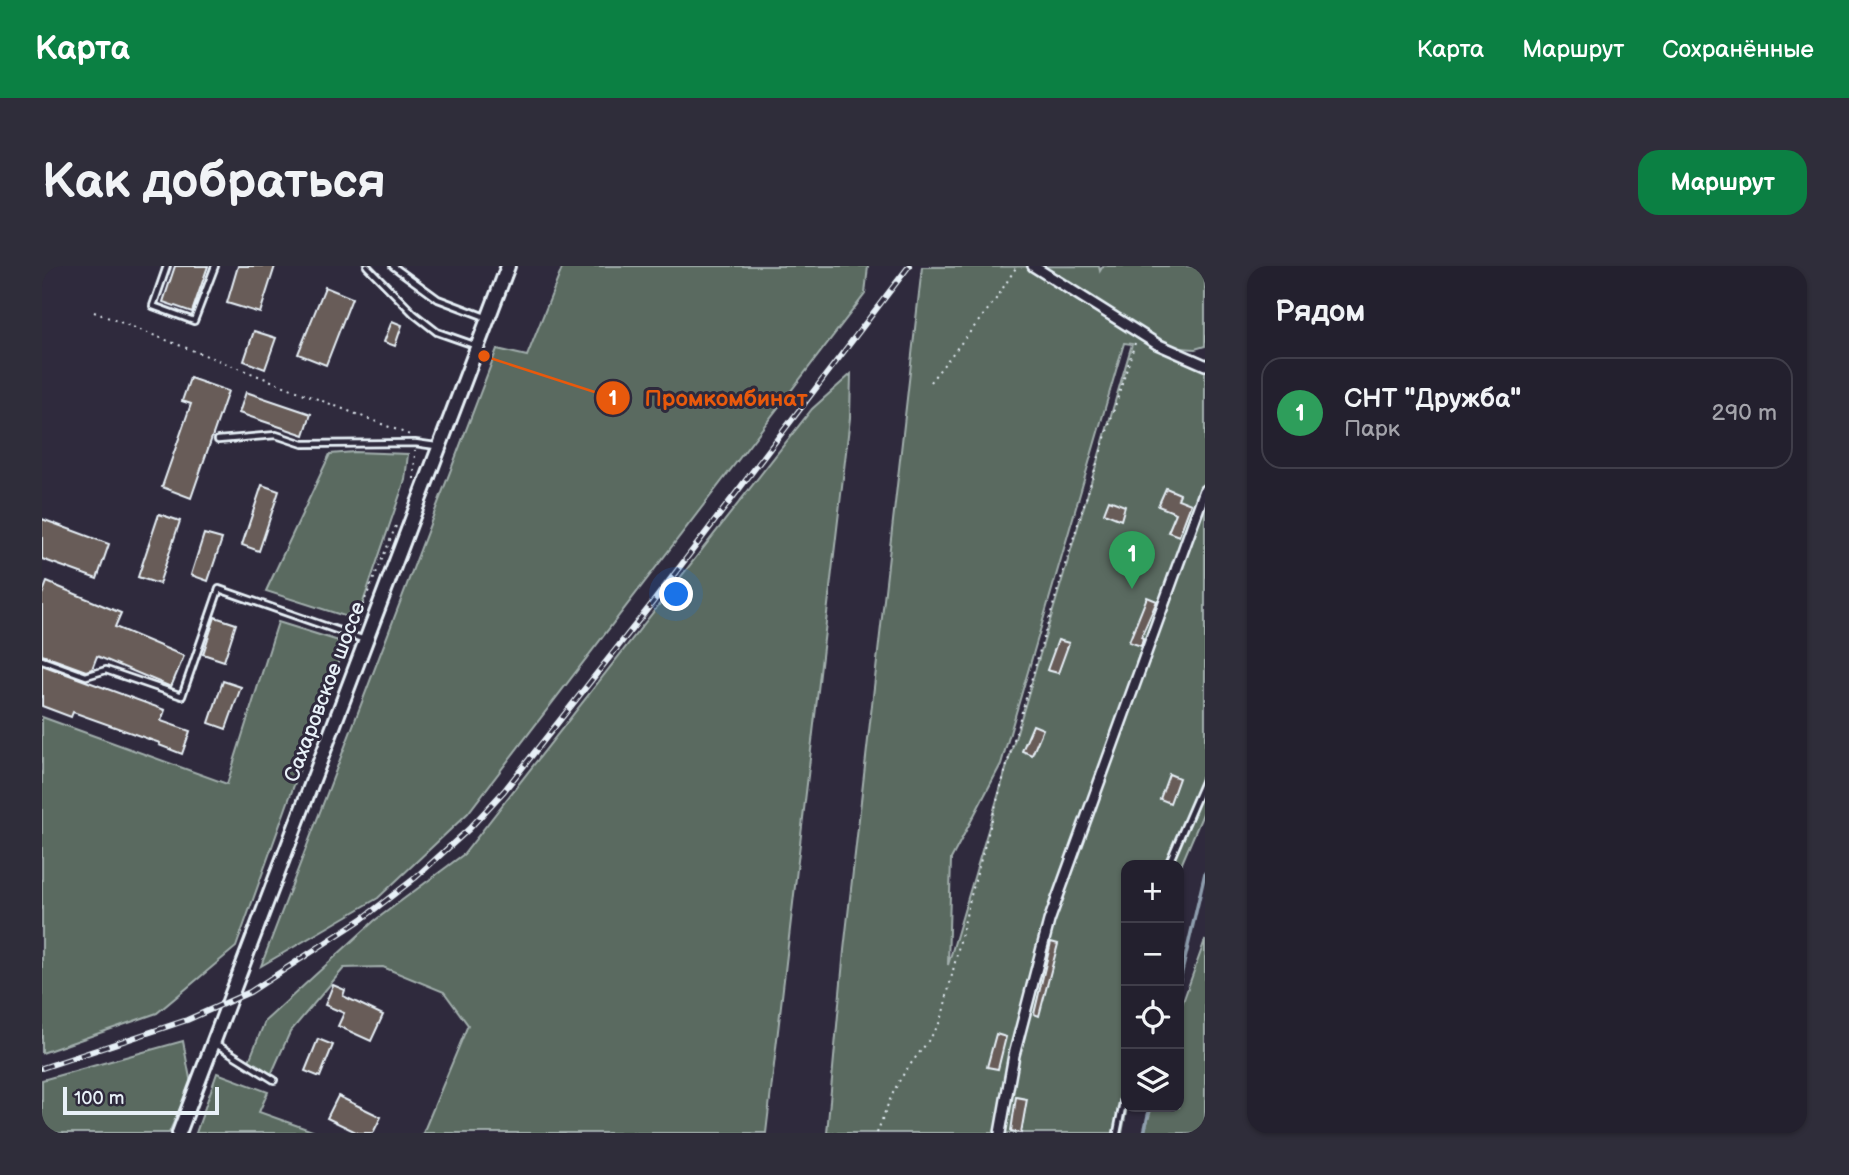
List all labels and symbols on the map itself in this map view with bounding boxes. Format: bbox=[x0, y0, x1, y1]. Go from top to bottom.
callout: Промкомбинат bbox=[596, 376, 822, 420]
text: Промкомбинат bbox=[644, 385, 808, 413]
text: 1 bbox=[609, 386, 617, 411]
pin: 1 bbox=[1109, 531, 1155, 589]
your location bbox=[659, 577, 693, 611]
street label: Сахаровское шоссе bbox=[279, 598, 371, 786]
scale bar bbox=[63, 1084, 219, 1116]

